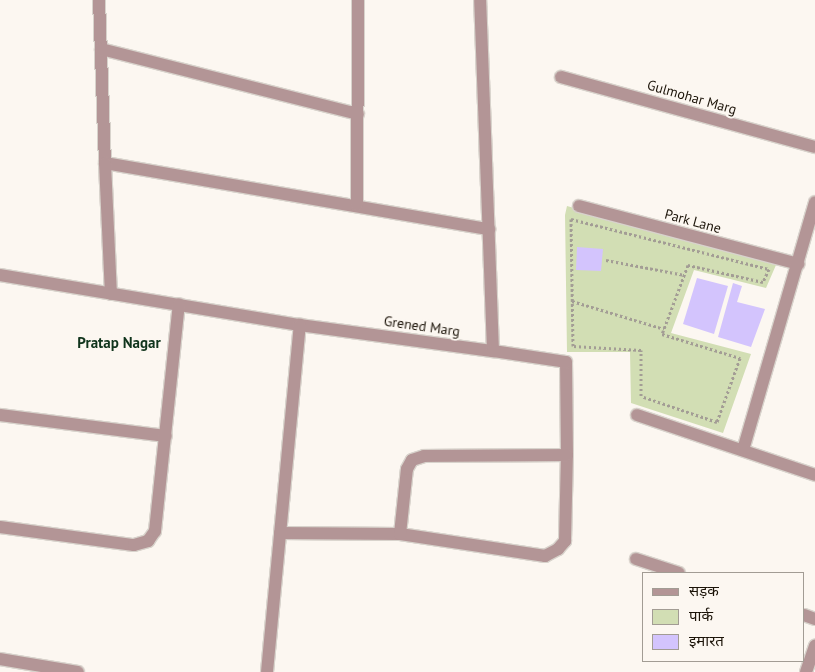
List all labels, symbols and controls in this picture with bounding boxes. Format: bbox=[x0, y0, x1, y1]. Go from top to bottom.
street label: Gulmohar Marg bbox=[645, 76, 739, 118]
street label: Park Lane bbox=[663, 205, 723, 237]
street label: Grened Marg bbox=[383, 312, 461, 340]
district label: Pratap Nagar bbox=[77, 334, 161, 352]
legend bbox=[642, 572, 805, 662]
text: सड़क bbox=[689, 581, 719, 600]
text: पार्क bbox=[689, 606, 713, 625]
text: इमारत bbox=[689, 631, 724, 650]

